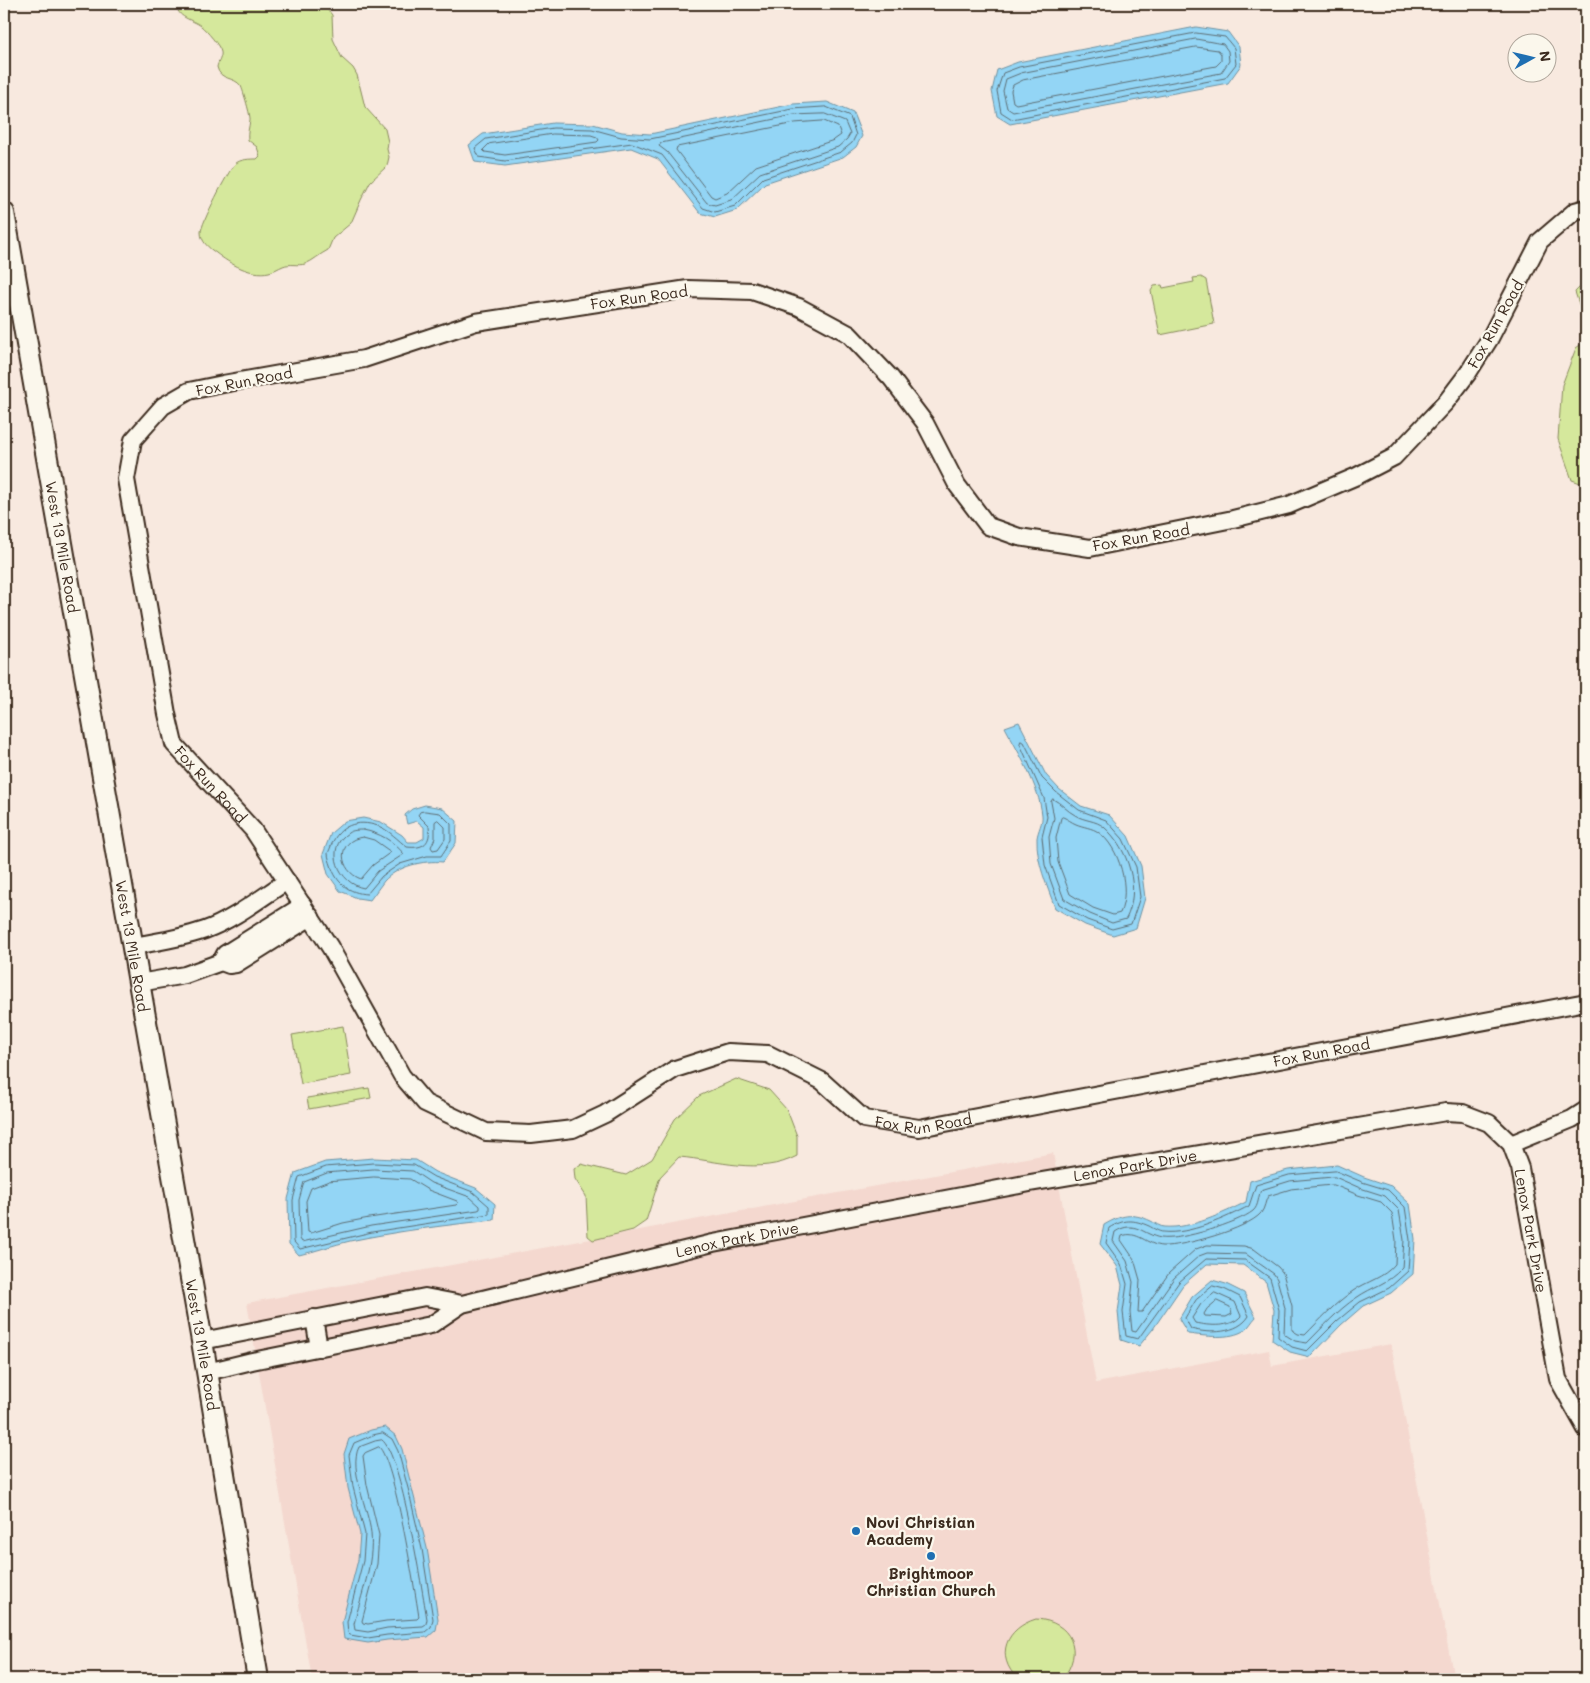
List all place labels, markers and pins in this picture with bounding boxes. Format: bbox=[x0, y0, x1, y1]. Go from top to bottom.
place label: Novi Christian Academy bbox=[866, 1512, 975, 1549]
marker: Novi Christian Academy bbox=[850, 1525, 862, 1537]
marker: Brightmoor Christian Church bbox=[925, 1550, 937, 1562]
place label: Brightmoor Christian Church bbox=[866, 1563, 996, 1600]

